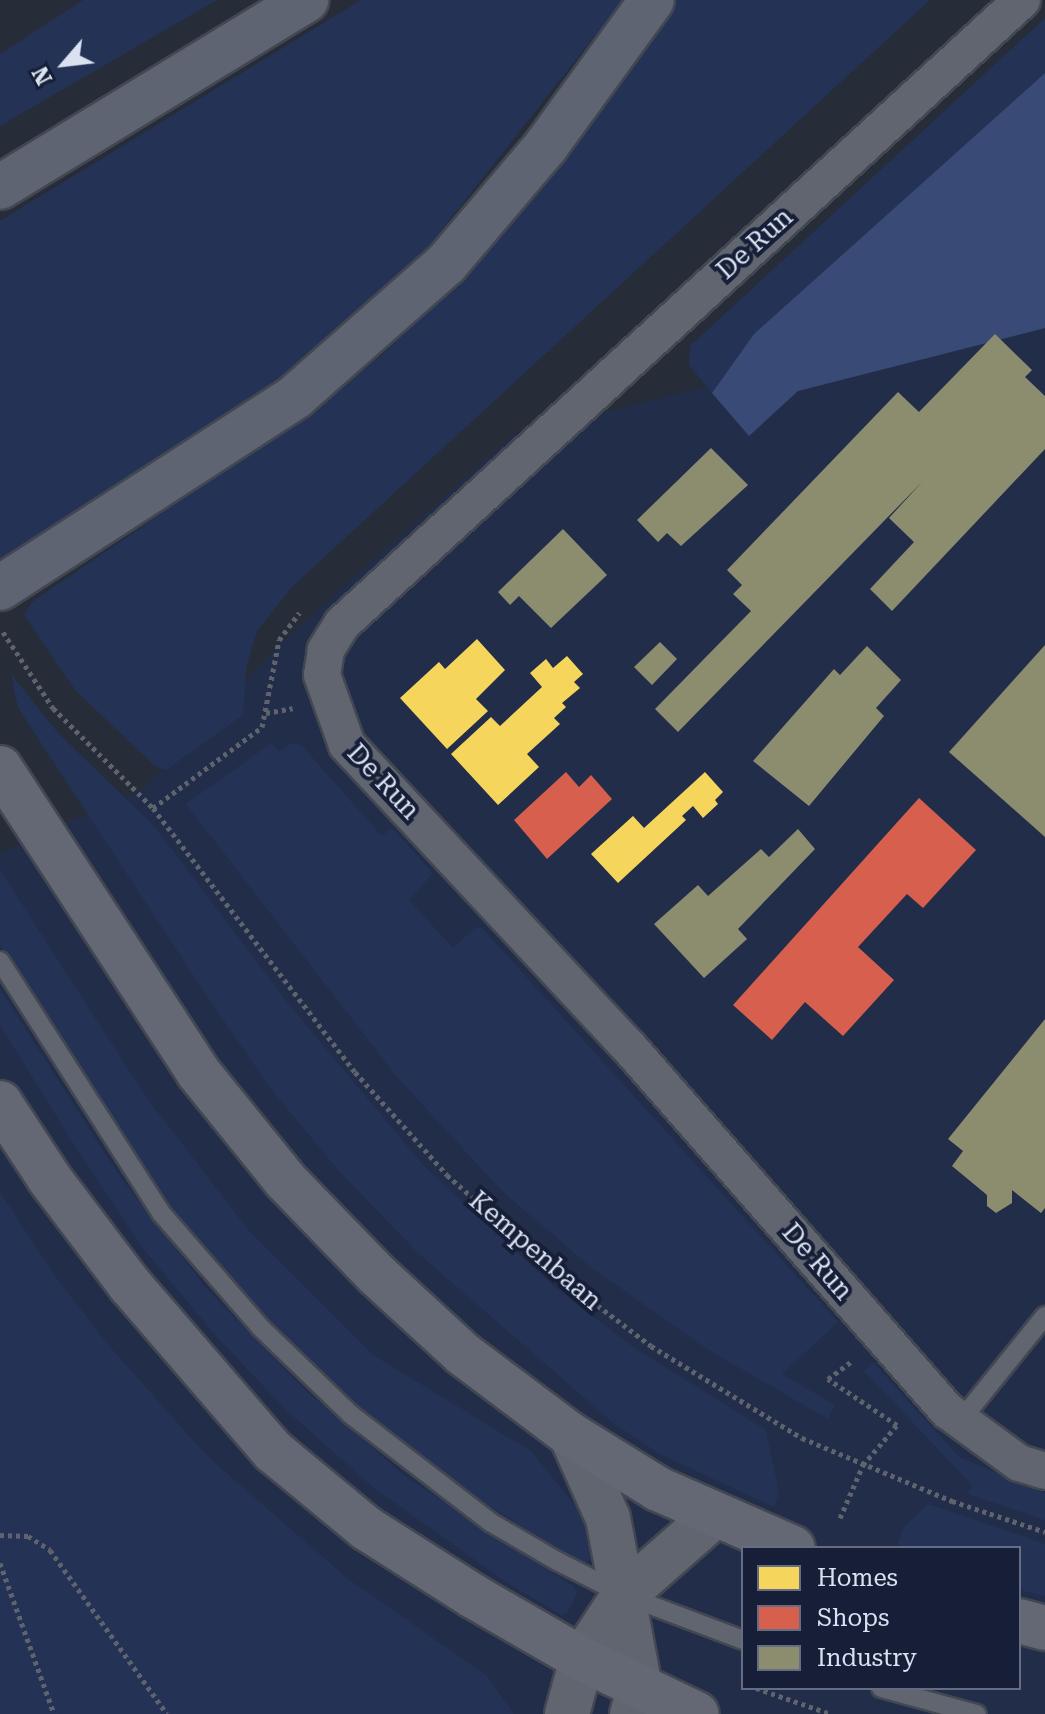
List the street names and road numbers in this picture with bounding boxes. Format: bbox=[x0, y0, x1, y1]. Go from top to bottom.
street label: De Run bbox=[711, 202, 799, 286]
street label: De Run bbox=[340, 738, 426, 826]
street label: Kempenbaan bbox=[462, 1185, 608, 1317]
street label: De Run bbox=[775, 1217, 859, 1307]

